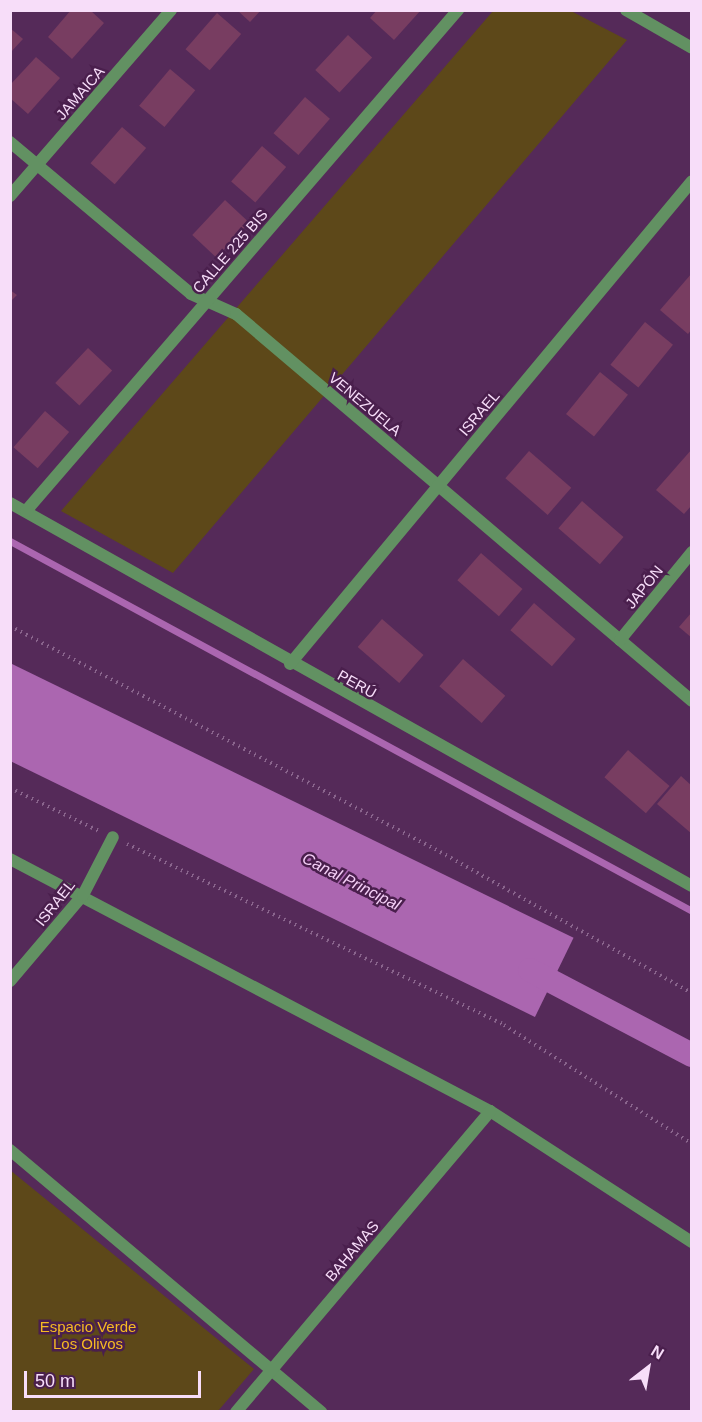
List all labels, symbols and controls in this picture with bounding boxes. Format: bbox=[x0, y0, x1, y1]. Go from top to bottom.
street label: JAMAICA bbox=[52, 63, 108, 123]
street label: CALLE 225 BIS bbox=[189, 205, 271, 297]
street label: VENEZUELA bbox=[325, 368, 405, 440]
street label: ISRAEL bbox=[455, 387, 503, 439]
street label: JAPÓN bbox=[621, 562, 667, 612]
street label: PERÚ bbox=[334, 666, 380, 702]
water label: Canal Principal bbox=[299, 849, 403, 915]
street label: ISRAEL bbox=[31, 876, 79, 930]
street label: BAHAMAS bbox=[322, 1217, 382, 1285]
park label: Espacio Verde Los Olivos bbox=[40, 1317, 136, 1352]
north arrow bbox=[618, 1338, 678, 1398]
text: N bbox=[648, 1342, 667, 1362]
scale bar bbox=[27, 1359, 204, 1397]
text: 50 m bbox=[35, 1371, 75, 1391]

